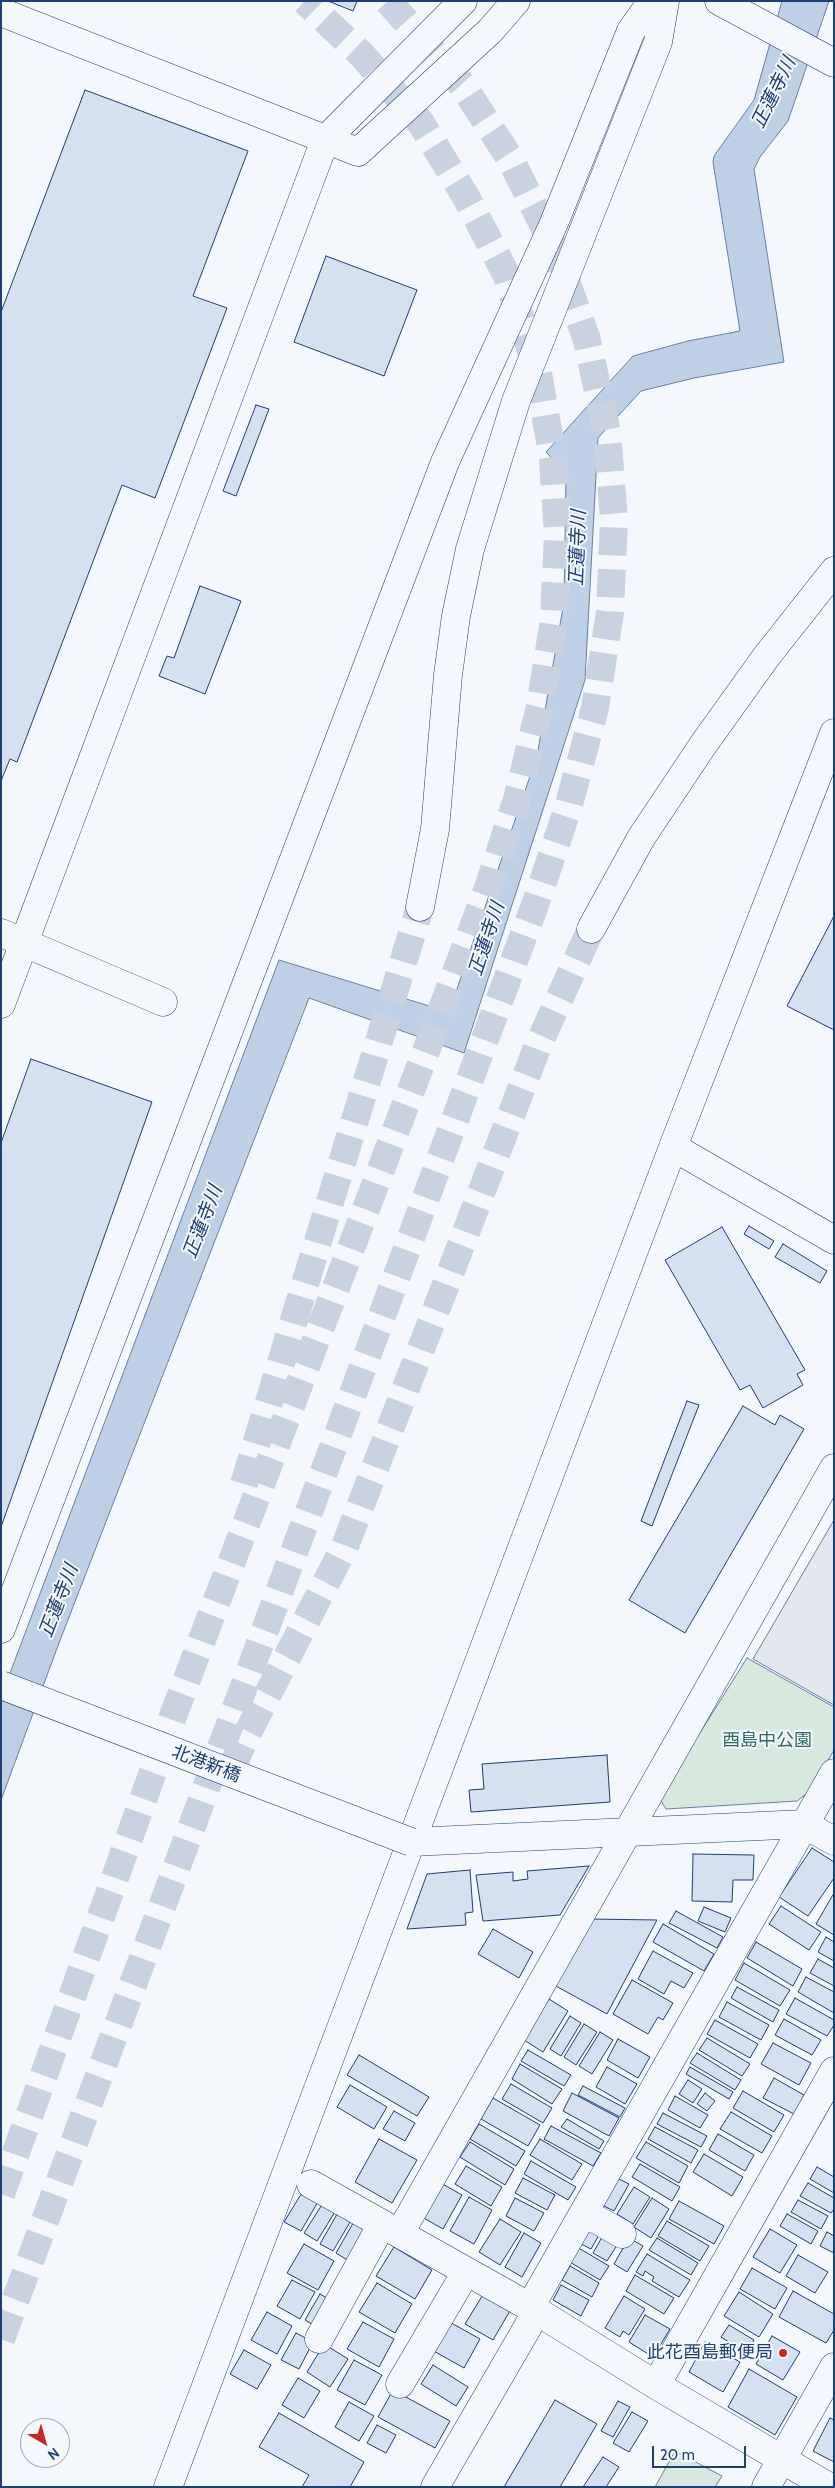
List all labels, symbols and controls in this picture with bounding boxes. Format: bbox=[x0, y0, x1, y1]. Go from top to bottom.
water label: 正蓮寺川 bbox=[747, 54, 801, 132]
water label: 正蓮寺川 bbox=[565, 510, 591, 586]
water label: 正蓮寺川 bbox=[464, 899, 510, 979]
water label: 正蓮寺川 bbox=[179, 1182, 227, 1262]
water label: 正蓮寺川 bbox=[35, 1561, 83, 1641]
park label: 酉島中公園 bbox=[722, 1730, 812, 1752]
street label: 北港新橋 bbox=[169, 1741, 243, 1787]
place label: 此花酉島郵便局 bbox=[647, 2342, 773, 2364]
marker: 此花酉島郵便局 bbox=[777, 2347, 789, 2359]
north arrow bbox=[20, 2418, 70, 2468]
scale bar bbox=[655, 2436, 749, 2468]
text: N bbox=[44, 2444, 63, 2464]
text: 20 m bbox=[660, 2446, 695, 2464]

